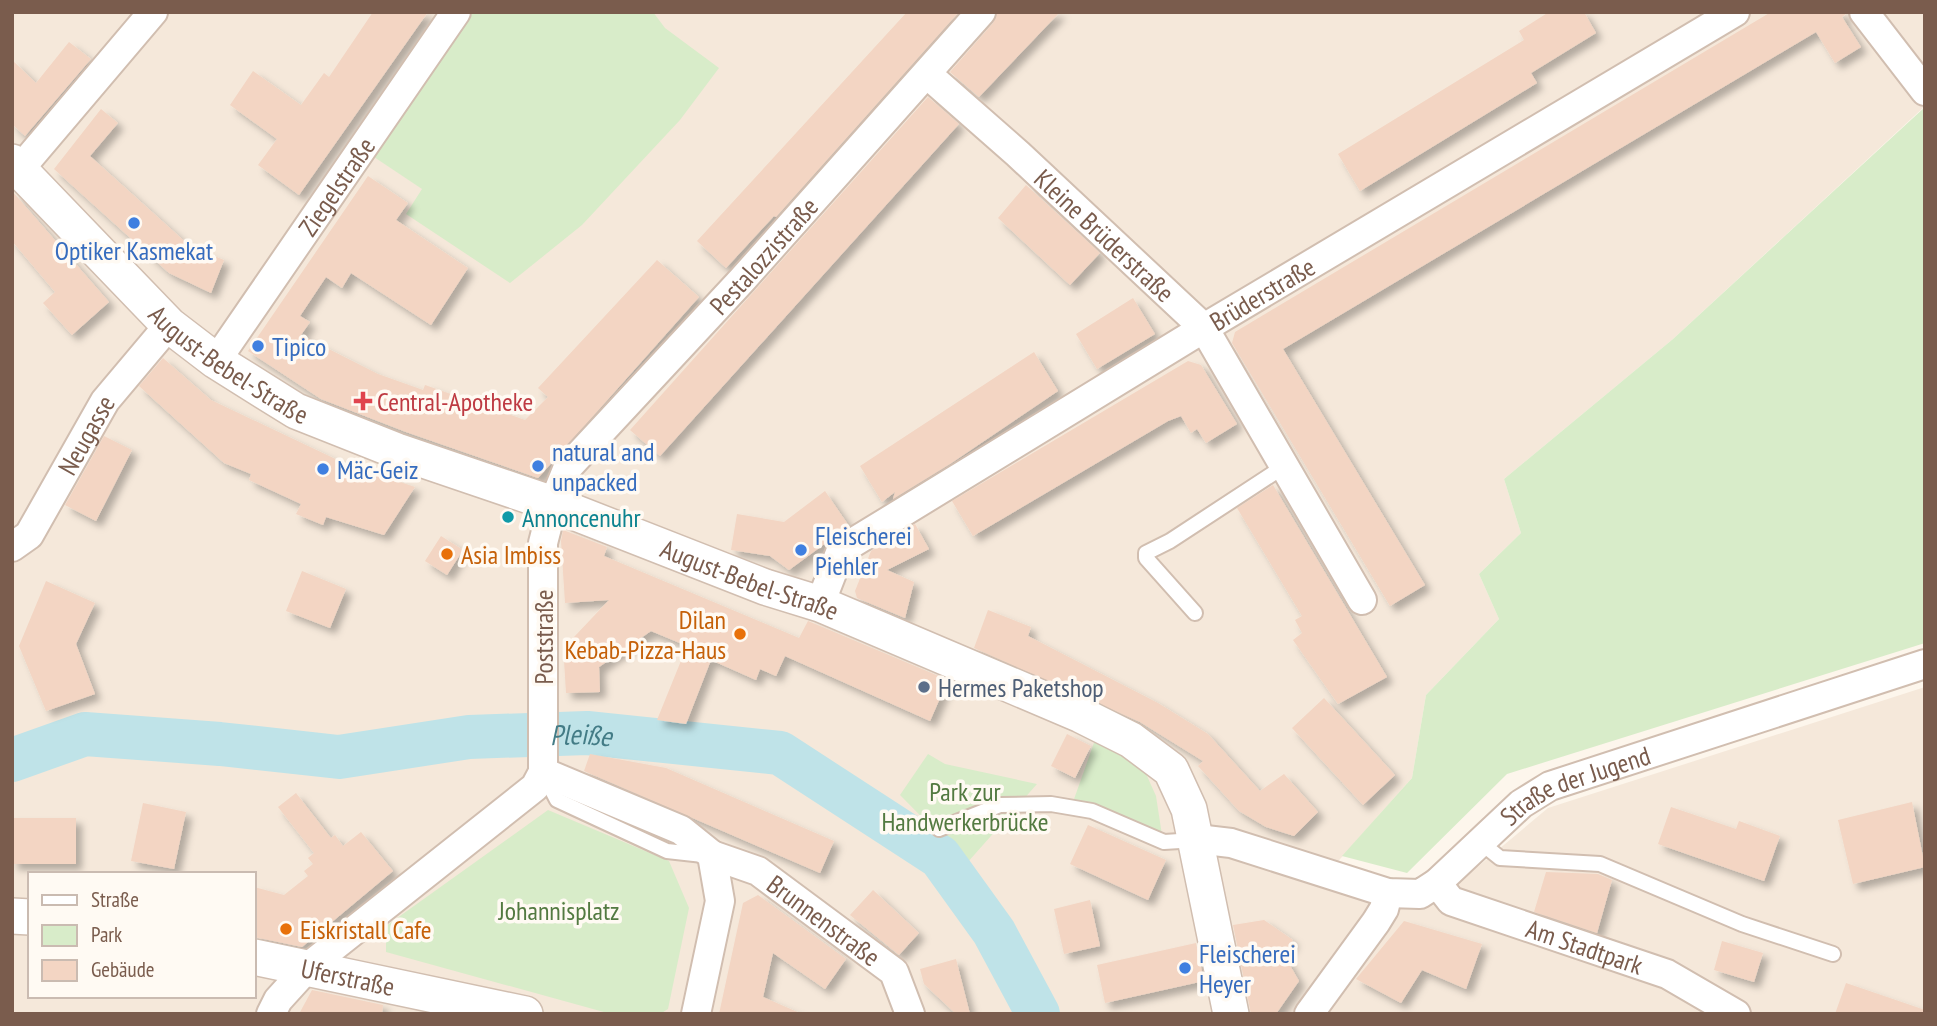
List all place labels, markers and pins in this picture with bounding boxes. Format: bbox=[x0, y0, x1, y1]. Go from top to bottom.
marker: Optiker Kasmekat bbox=[126, 215, 142, 231]
place label: Optiker Kasmekat bbox=[55, 234, 213, 267]
place label: Tipico bbox=[272, 330, 326, 363]
marker: Tipico bbox=[250, 338, 266, 354]
place label: Central-Apotheke bbox=[377, 385, 533, 418]
marker: Central-Apotheke bbox=[355, 393, 371, 409]
place label: natural and unpacked bbox=[552, 435, 654, 498]
place label: Mäc-Geiz bbox=[337, 453, 418, 486]
marker: natural and unpacked bbox=[530, 458, 546, 474]
marker: Mäc-Geiz bbox=[315, 461, 331, 477]
place label: Annoncenuhr bbox=[522, 501, 641, 534]
marker: Annoncenuhr bbox=[500, 509, 516, 525]
place label: Fleischerei Piehler bbox=[815, 519, 912, 582]
place label: Asia Imbiss bbox=[461, 538, 561, 571]
marker: Fleischerei Piehler bbox=[793, 542, 809, 558]
marker: Asia Imbiss bbox=[439, 546, 455, 562]
place label: Dilan Kebab-Pizza-Haus bbox=[564, 603, 726, 666]
marker: Dilan Kebab-Pizza-Haus bbox=[732, 626, 748, 642]
place label: Hermes Paketshop bbox=[938, 671, 1104, 704]
marker: Hermes Paketshop bbox=[916, 679, 932, 695]
place label: Eiskristall Cafe bbox=[300, 913, 432, 946]
marker: Eiskristall Cafe bbox=[278, 921, 294, 937]
place label: Fleischerei Heyer bbox=[1199, 937, 1296, 1000]
marker: Fleischerei Heyer bbox=[1177, 960, 1193, 976]

